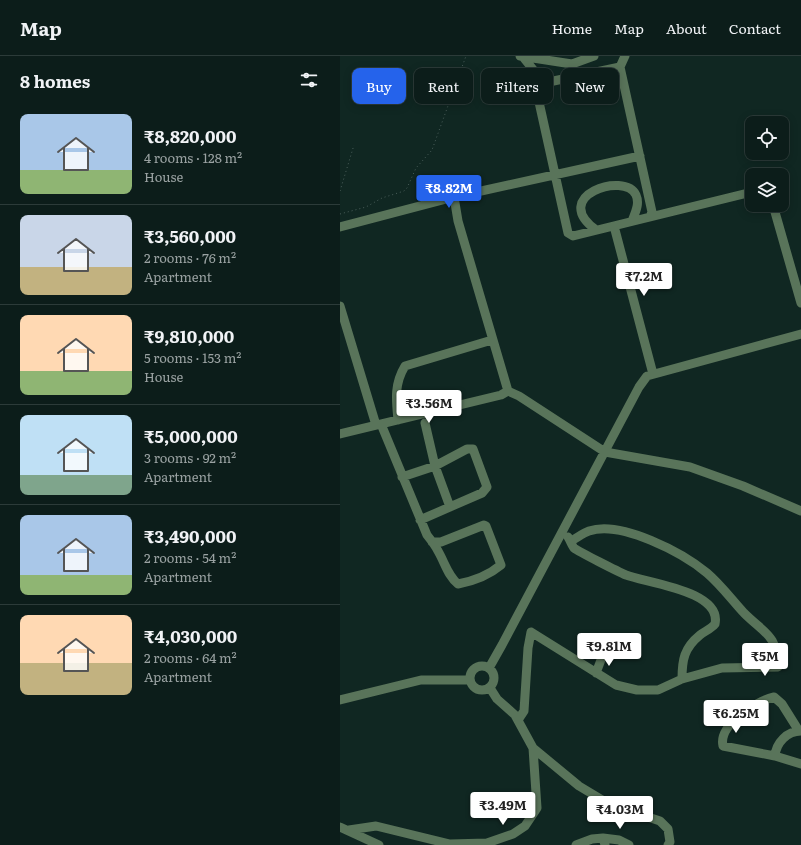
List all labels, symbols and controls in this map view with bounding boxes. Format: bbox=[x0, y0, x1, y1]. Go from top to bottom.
text: Map bbox=[20, 14, 62, 42]
text: Home bbox=[552, 18, 592, 38]
text: Map bbox=[614, 18, 644, 38]
text: About bbox=[666, 18, 707, 38]
text: Contact bbox=[729, 18, 781, 38]
text: 8 homes bbox=[20, 68, 90, 93]
chip: Buy bbox=[352, 68, 406, 104]
chip: Rent bbox=[414, 68, 473, 104]
chip: Filters bbox=[481, 68, 553, 104]
chip: New bbox=[561, 68, 619, 104]
icon: filters bbox=[298, 69, 320, 91]
map controls bbox=[745, 116, 789, 212]
button: locate bbox=[745, 116, 789, 160]
text: ₹8,820,000 bbox=[144, 123, 236, 148]
icon: home bbox=[52, 130, 100, 178]
text: 4 rooms · 128 m² bbox=[144, 148, 242, 167]
text: House bbox=[144, 167, 183, 186]
button: layers bbox=[745, 168, 789, 212]
pin: ₹8.82M bbox=[416, 175, 482, 209]
text: ₹8.82M bbox=[425, 178, 473, 197]
text: ₹3,560,000 bbox=[144, 223, 236, 248]
icon: home bbox=[52, 231, 100, 279]
text: 2 rooms · 76 m² bbox=[144, 248, 236, 267]
pin: ₹7.2M bbox=[616, 263, 672, 297]
text: ₹7.2M bbox=[625, 266, 663, 285]
text: Apartment bbox=[144, 267, 212, 286]
text: ₹9,810,000 bbox=[144, 323, 234, 348]
icon: home bbox=[52, 331, 100, 379]
text: 5 rooms · 153 m² bbox=[144, 348, 242, 367]
text: House bbox=[144, 367, 183, 386]
pin: ₹3.56M bbox=[396, 390, 462, 424]
text: ₹3.56M bbox=[405, 393, 453, 412]
text: ₹5,000,000 bbox=[144, 423, 238, 448]
icon: home bbox=[52, 431, 100, 479]
text: 3 rooms · 92 m² bbox=[144, 448, 236, 467]
text: Apartment bbox=[144, 467, 212, 486]
text: ₹3,490,000 bbox=[144, 523, 236, 548]
icon: home bbox=[52, 531, 100, 579]
text: 2 rooms · 54 m² bbox=[144, 548, 236, 567]
text: Apartment bbox=[144, 567, 212, 586]
text: ₹4,030,000 bbox=[144, 623, 237, 648]
icon: home bbox=[52, 631, 100, 679]
pin: ₹9.81M bbox=[576, 633, 642, 667]
text: ₹9.81M bbox=[586, 636, 632, 655]
pin: ₹5M bbox=[746, 643, 784, 677]
text: ₹5M bbox=[751, 646, 779, 665]
text: 2 rooms · 64 m² bbox=[144, 648, 237, 667]
text: Apartment bbox=[144, 667, 212, 686]
pin: ₹6.25M bbox=[703, 700, 769, 734]
text: ₹6.25M bbox=[713, 703, 759, 722]
pin: ₹3.49M bbox=[470, 792, 536, 826]
text: ₹3.49M bbox=[479, 795, 527, 814]
pin: ₹4.03M bbox=[587, 796, 653, 830]
text: ₹4.03M bbox=[596, 799, 644, 818]

